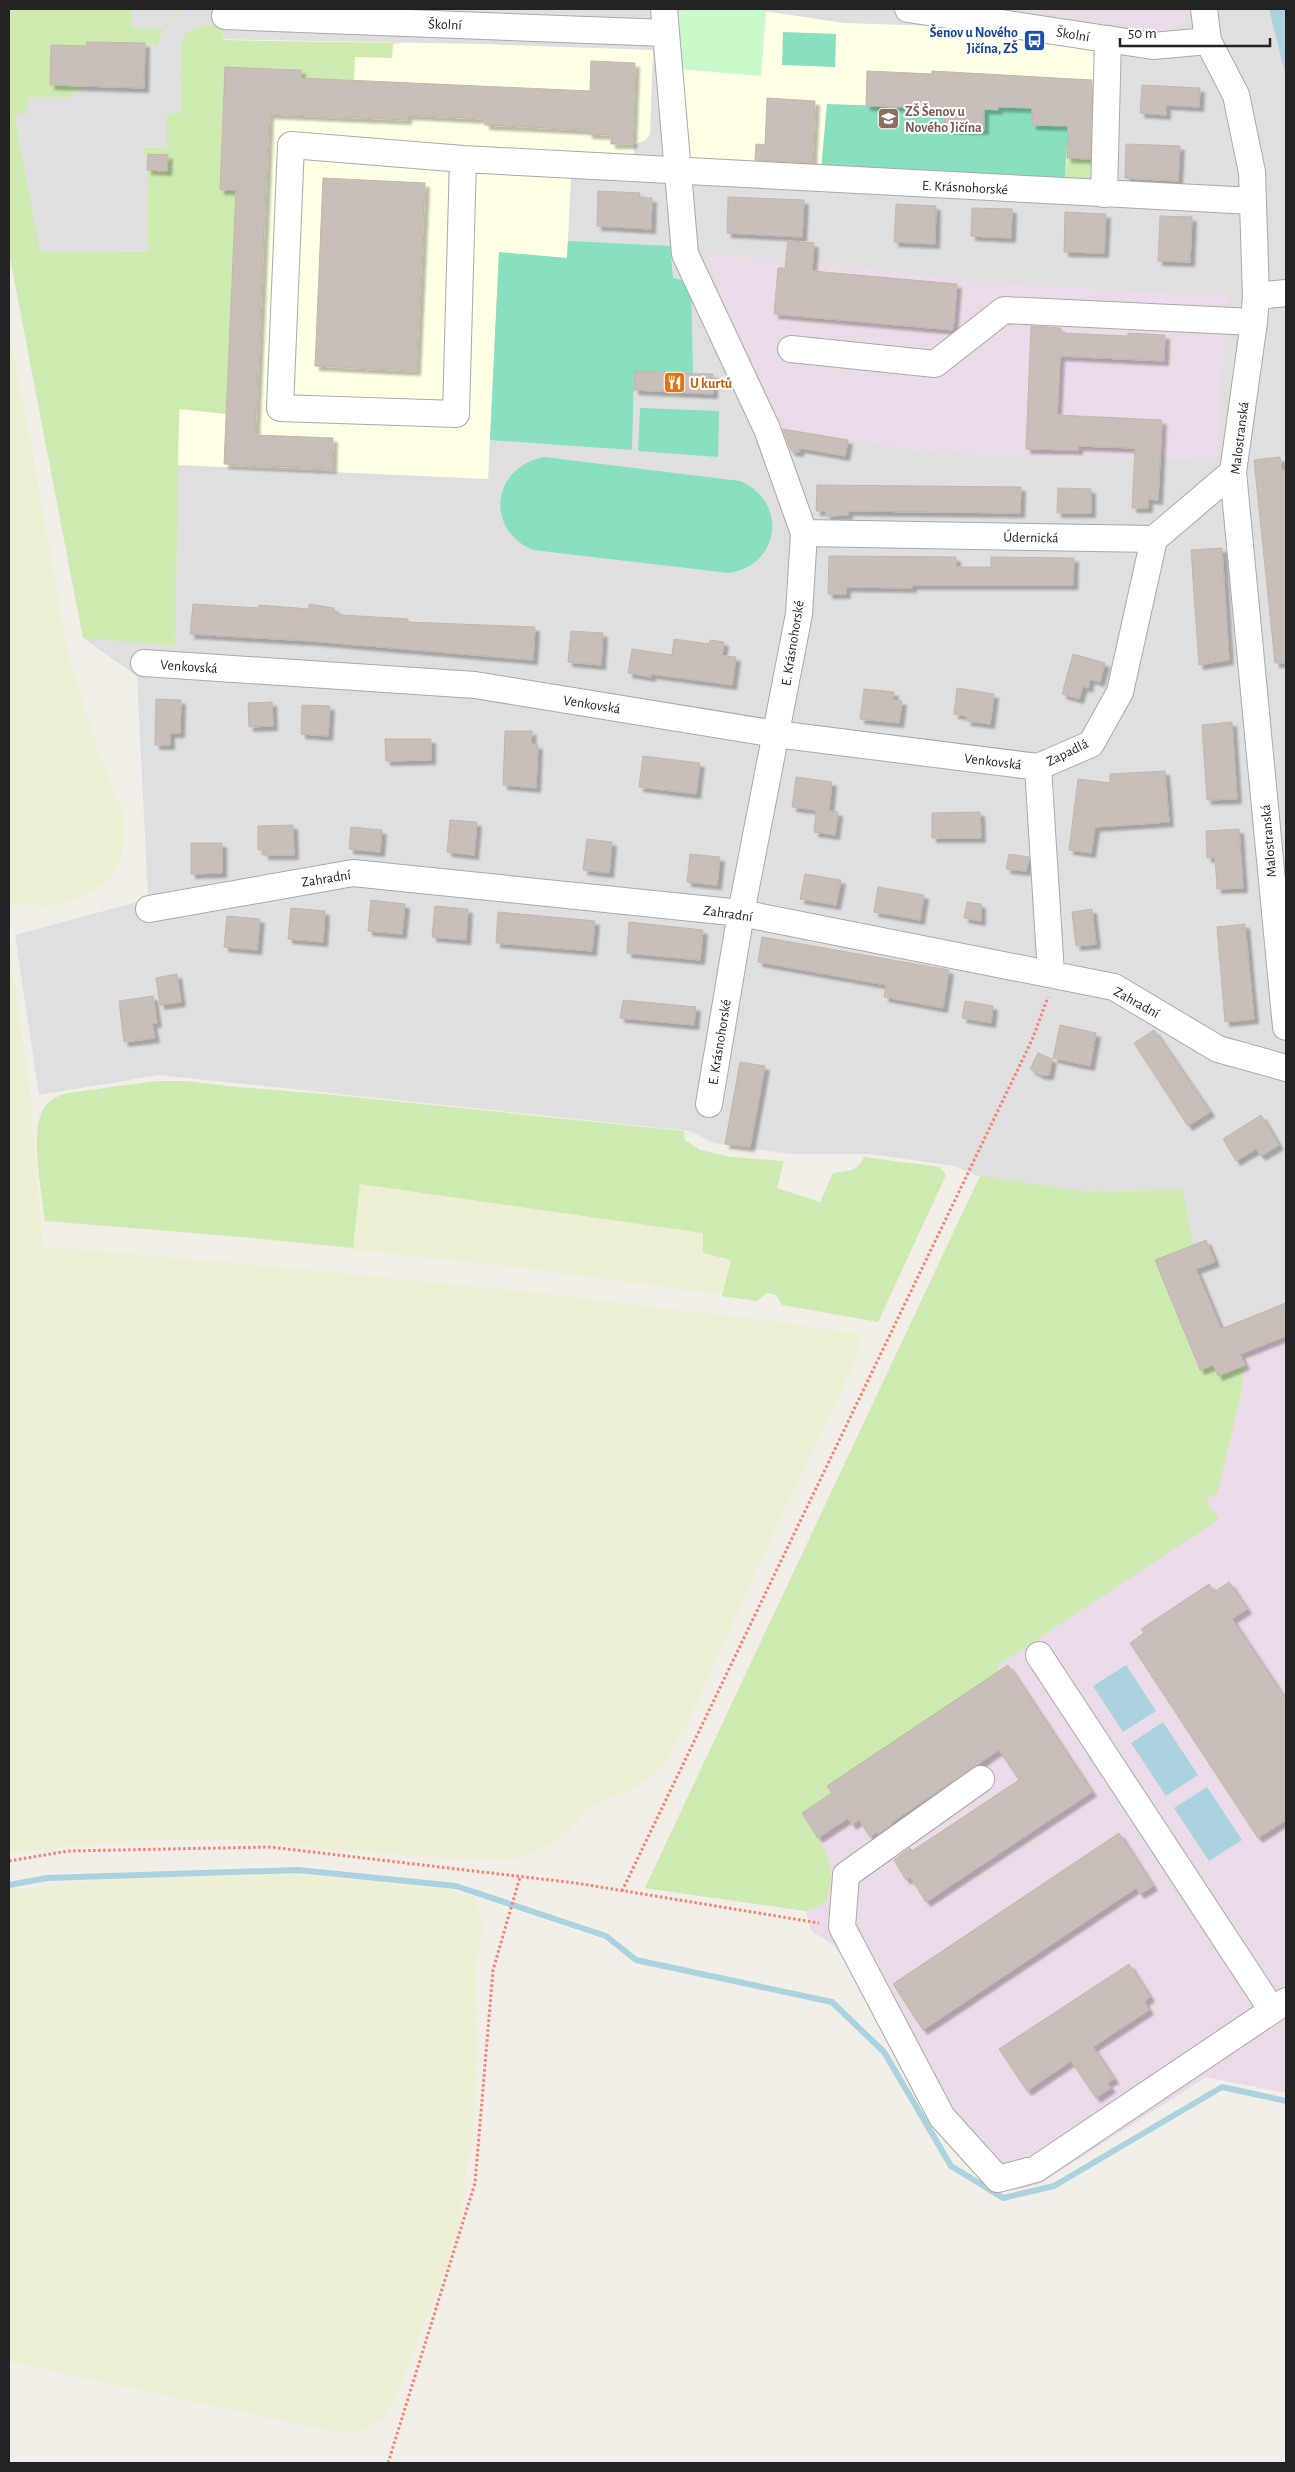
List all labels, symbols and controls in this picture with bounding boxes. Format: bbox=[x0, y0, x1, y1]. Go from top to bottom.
street label: Školní bbox=[428, 15, 463, 33]
scale bar bbox=[1120, 15, 1270, 47]
street label: Školní bbox=[1055, 23, 1091, 45]
place label: Šenov u Nového Jičína, ZŠ bbox=[930, 24, 1018, 56]
text: 50 m bbox=[1128, 26, 1157, 41]
bus stop icon: Šenov u Nového Jičína, ZŠ bbox=[1022, 28, 1046, 52]
place label: ZŠ Šenov u Nového Jičína bbox=[905, 103, 982, 135]
school or university icon: ZŠ Šenov u Nového Jičína bbox=[877, 107, 901, 131]
street label: E. Krásnohorské bbox=[922, 179, 1008, 197]
restaurant icon: U kurtů bbox=[662, 371, 686, 395]
place label: U kurtů bbox=[690, 377, 733, 391]
street label: Malostranská bbox=[1229, 400, 1251, 475]
street label: Údernická bbox=[1003, 528, 1059, 545]
street label: E. Krásnohorské bbox=[779, 599, 807, 687]
street label: Venkovská bbox=[160, 658, 219, 676]
street label: Venkovská bbox=[562, 694, 622, 716]
street label: Zapadlá bbox=[1044, 737, 1091, 769]
street label: Venkovská bbox=[963, 752, 1023, 773]
street label: Malostranská bbox=[1259, 803, 1279, 878]
street label: Zahradní bbox=[301, 868, 352, 890]
street label: Zahradní bbox=[702, 904, 754, 924]
street label: Zahradní bbox=[1111, 985, 1162, 1021]
street label: E. Krásnohorské bbox=[706, 998, 734, 1086]

